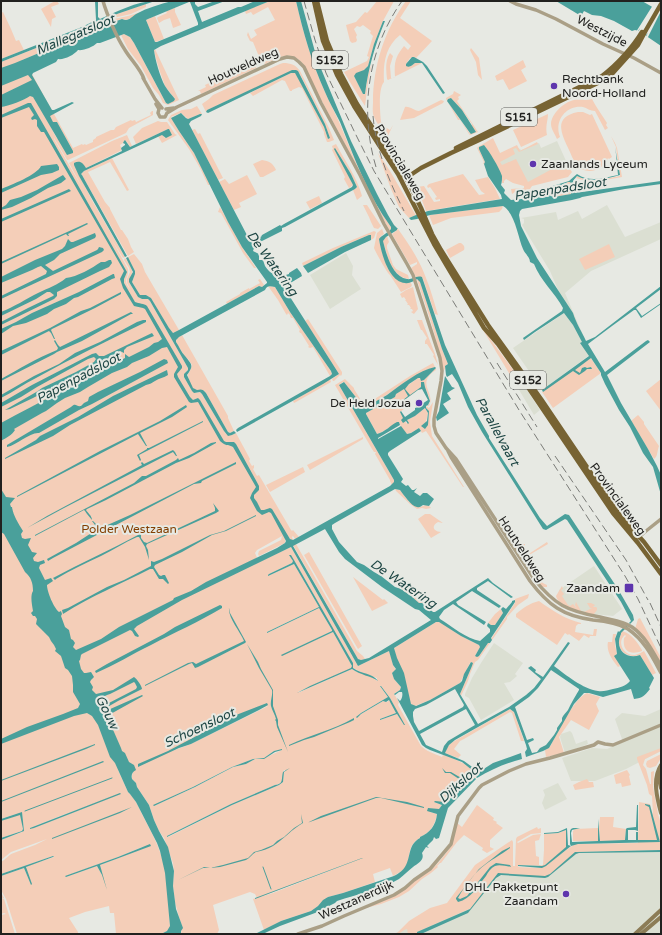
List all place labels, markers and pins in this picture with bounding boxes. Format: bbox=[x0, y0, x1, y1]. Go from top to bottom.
place label: Rechtbank Noord-Holland bbox=[562, 72, 646, 100]
marker: Rechtbank Noord-Holland bbox=[549, 81, 559, 91]
place label: Zaanlands Lyceum bbox=[541, 157, 648, 171]
marker: Zaanlands Lyceum bbox=[528, 159, 538, 169]
place label: De Held Jozua bbox=[330, 396, 411, 410]
marker: De Held Jozua bbox=[414, 398, 424, 408]
place label: Zaandam bbox=[566, 581, 620, 595]
marker: Zaandam bbox=[623, 582, 635, 594]
place label: DHL Pakketpunt Zaandam bbox=[464, 880, 558, 908]
marker: DHL Pakketpunt Zaandam bbox=[561, 889, 571, 899]

